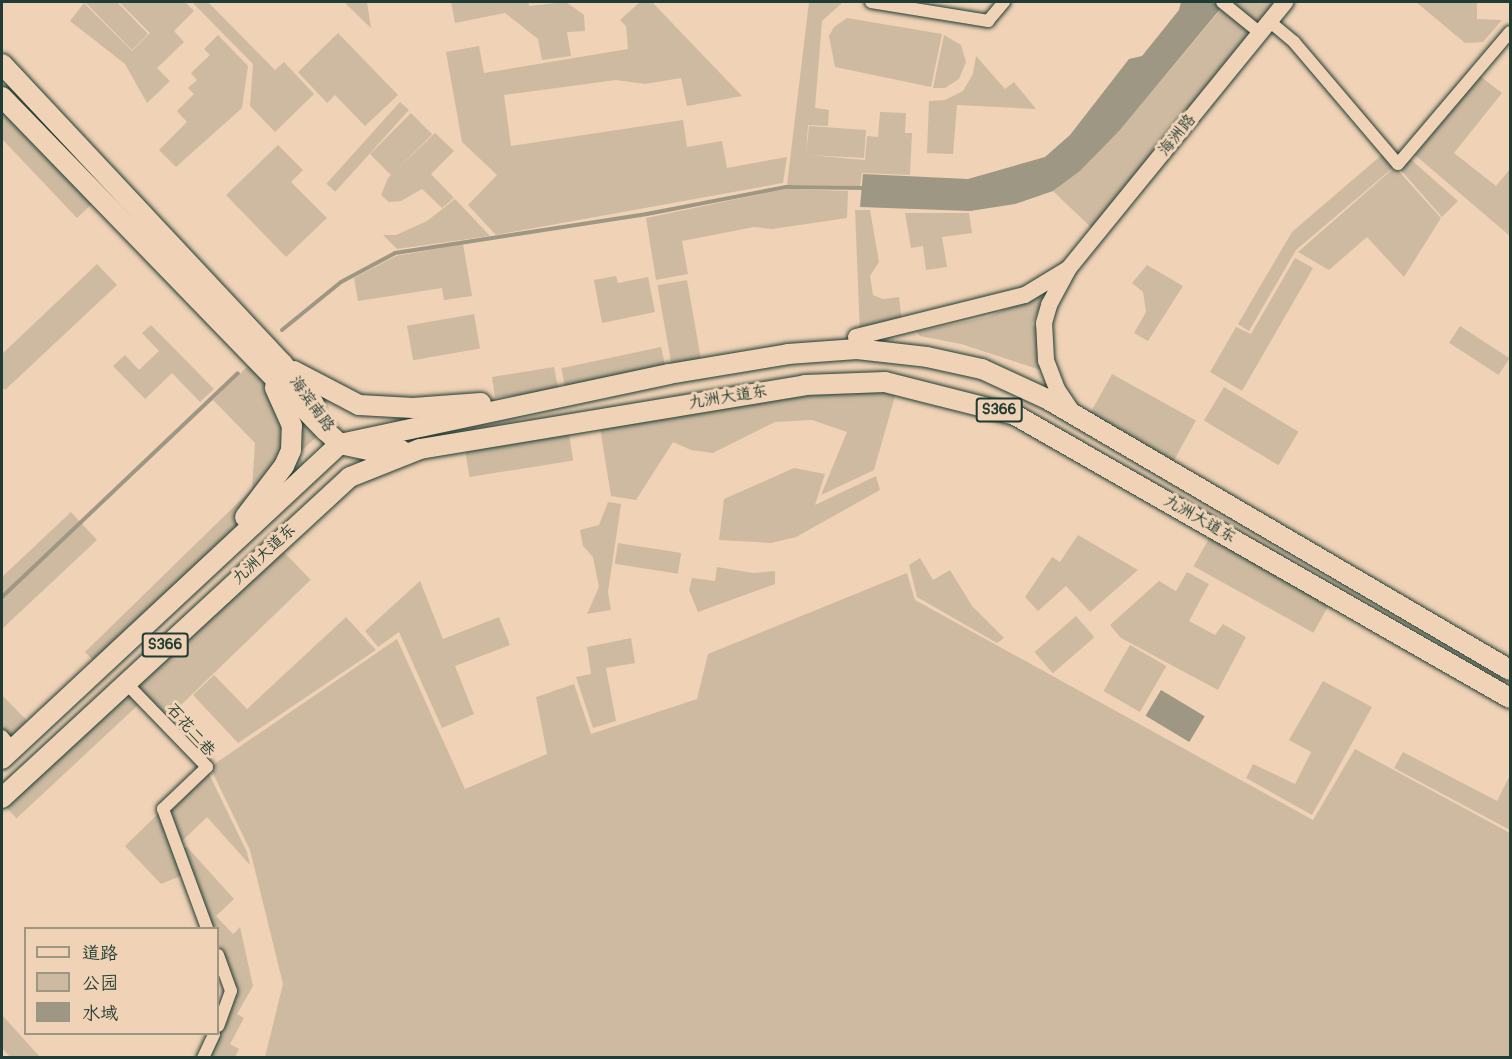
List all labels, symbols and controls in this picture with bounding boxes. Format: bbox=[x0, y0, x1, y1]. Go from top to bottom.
street label: 海洲路 bbox=[1154, 110, 1200, 160]
street label: 海滨南路 bbox=[285, 372, 339, 436]
street label: 九洲大道东 bbox=[687, 381, 769, 413]
road number: S366 bbox=[975, 398, 1023, 422]
street label: 九洲大道东 bbox=[1161, 491, 1239, 547]
street label: 九洲大道东 bbox=[228, 520, 300, 588]
road number: S366 bbox=[141, 633, 189, 657]
street label: 石花二巷 bbox=[163, 700, 219, 760]
legend bbox=[24, 927, 219, 1035]
text: 道路 bbox=[82, 942, 118, 965]
text: 公园 bbox=[82, 972, 118, 995]
text: 水域 bbox=[82, 1002, 118, 1025]

